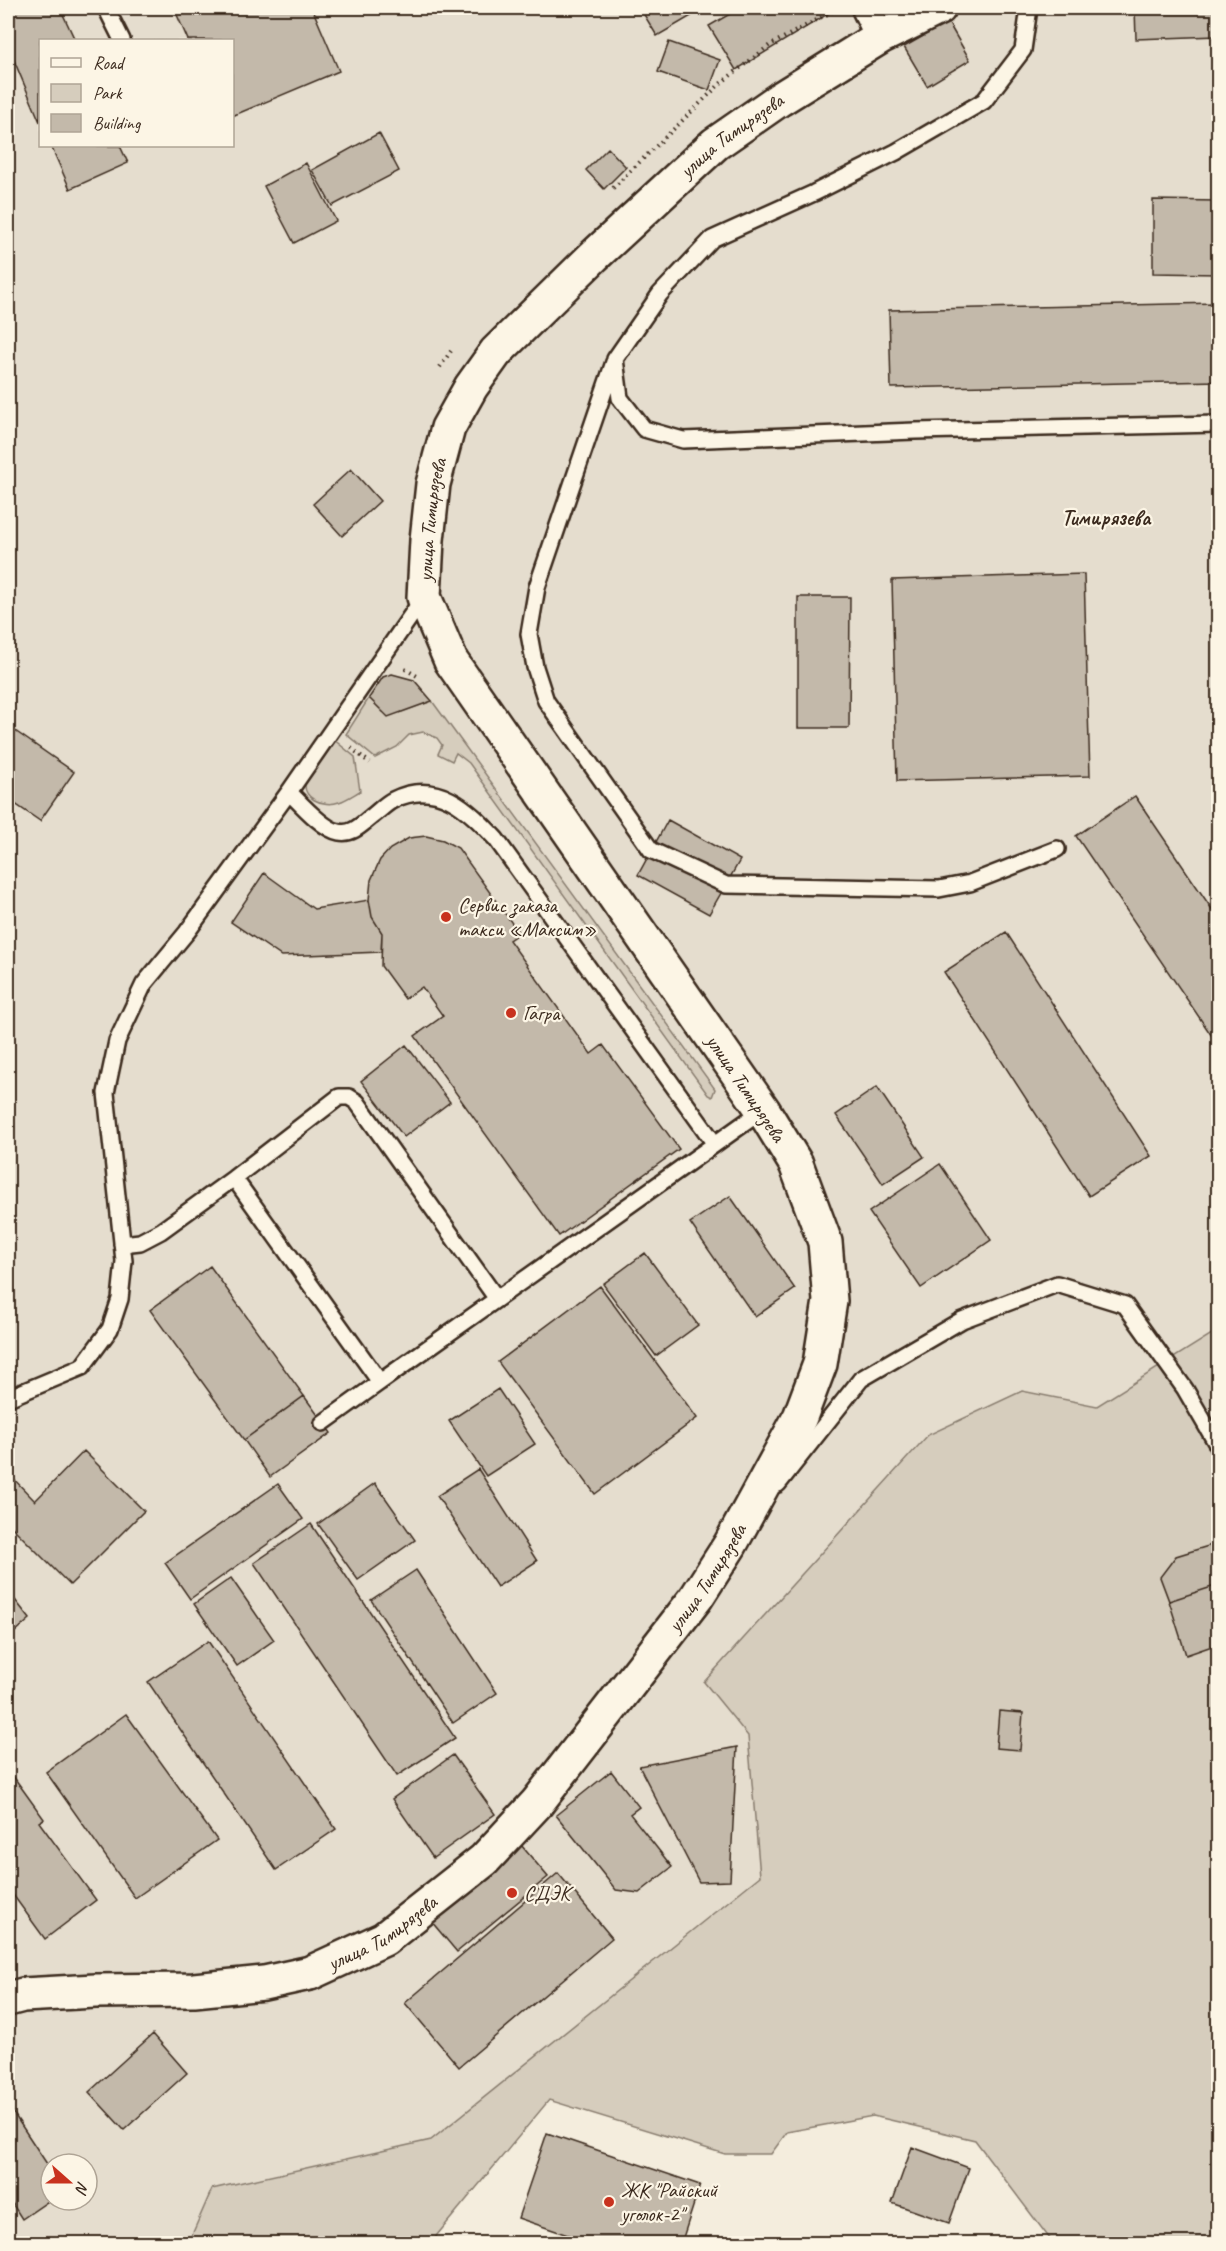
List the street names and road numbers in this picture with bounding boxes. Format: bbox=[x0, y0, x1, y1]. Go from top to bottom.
street label: улица Тимирязева bbox=[672, 87, 790, 185]
street label: улица Тимирязева bbox=[412, 454, 453, 584]
street label: улица Тимирязева bbox=[699, 1028, 792, 1148]
street label: улица Тимирязева bbox=[660, 1518, 753, 1639]
street label: улица Тимирязева bbox=[322, 1888, 443, 1977]

